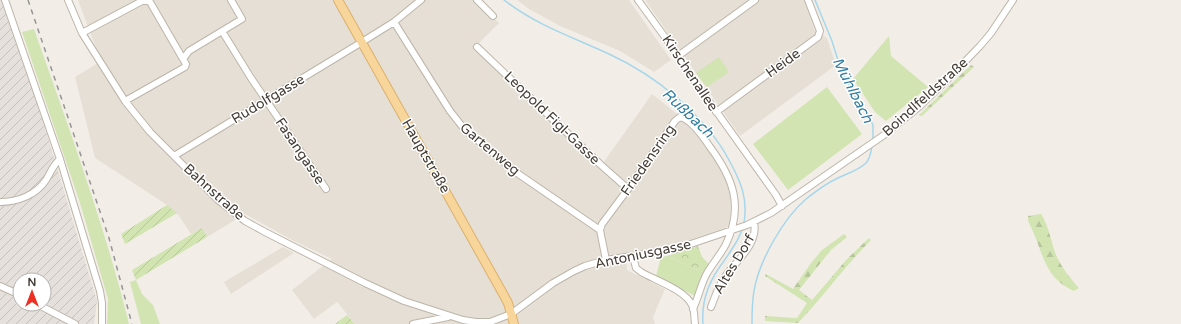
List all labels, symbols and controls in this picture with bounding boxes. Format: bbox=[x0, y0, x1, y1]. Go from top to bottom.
street label: Kirschenallee bbox=[658, 32, 722, 114]
street label: Heide bbox=[762, 45, 804, 81]
water label: Mühlbach bbox=[829, 54, 878, 127]
street label: Boindlfeldstraße bbox=[879, 54, 971, 140]
street label: Leopold Figl-Gasse bbox=[501, 68, 604, 168]
street label: Rudolfgasse bbox=[228, 70, 308, 127]
water label: Rußbach bbox=[658, 85, 718, 142]
street label: Fasangasse bbox=[272, 115, 328, 188]
street label: Hauptstraße bbox=[398, 116, 454, 196]
street label: Gartenweg bbox=[457, 119, 523, 179]
street label: Friedensring bbox=[617, 121, 679, 199]
street label: Bahnstraße bbox=[180, 160, 248, 224]
street label: Altes Dorf bbox=[709, 230, 759, 297]
street label: Antoniusgasse bbox=[593, 236, 693, 272]
north arrow bbox=[12, 272, 52, 312]
text: N bbox=[28, 276, 36, 289]

